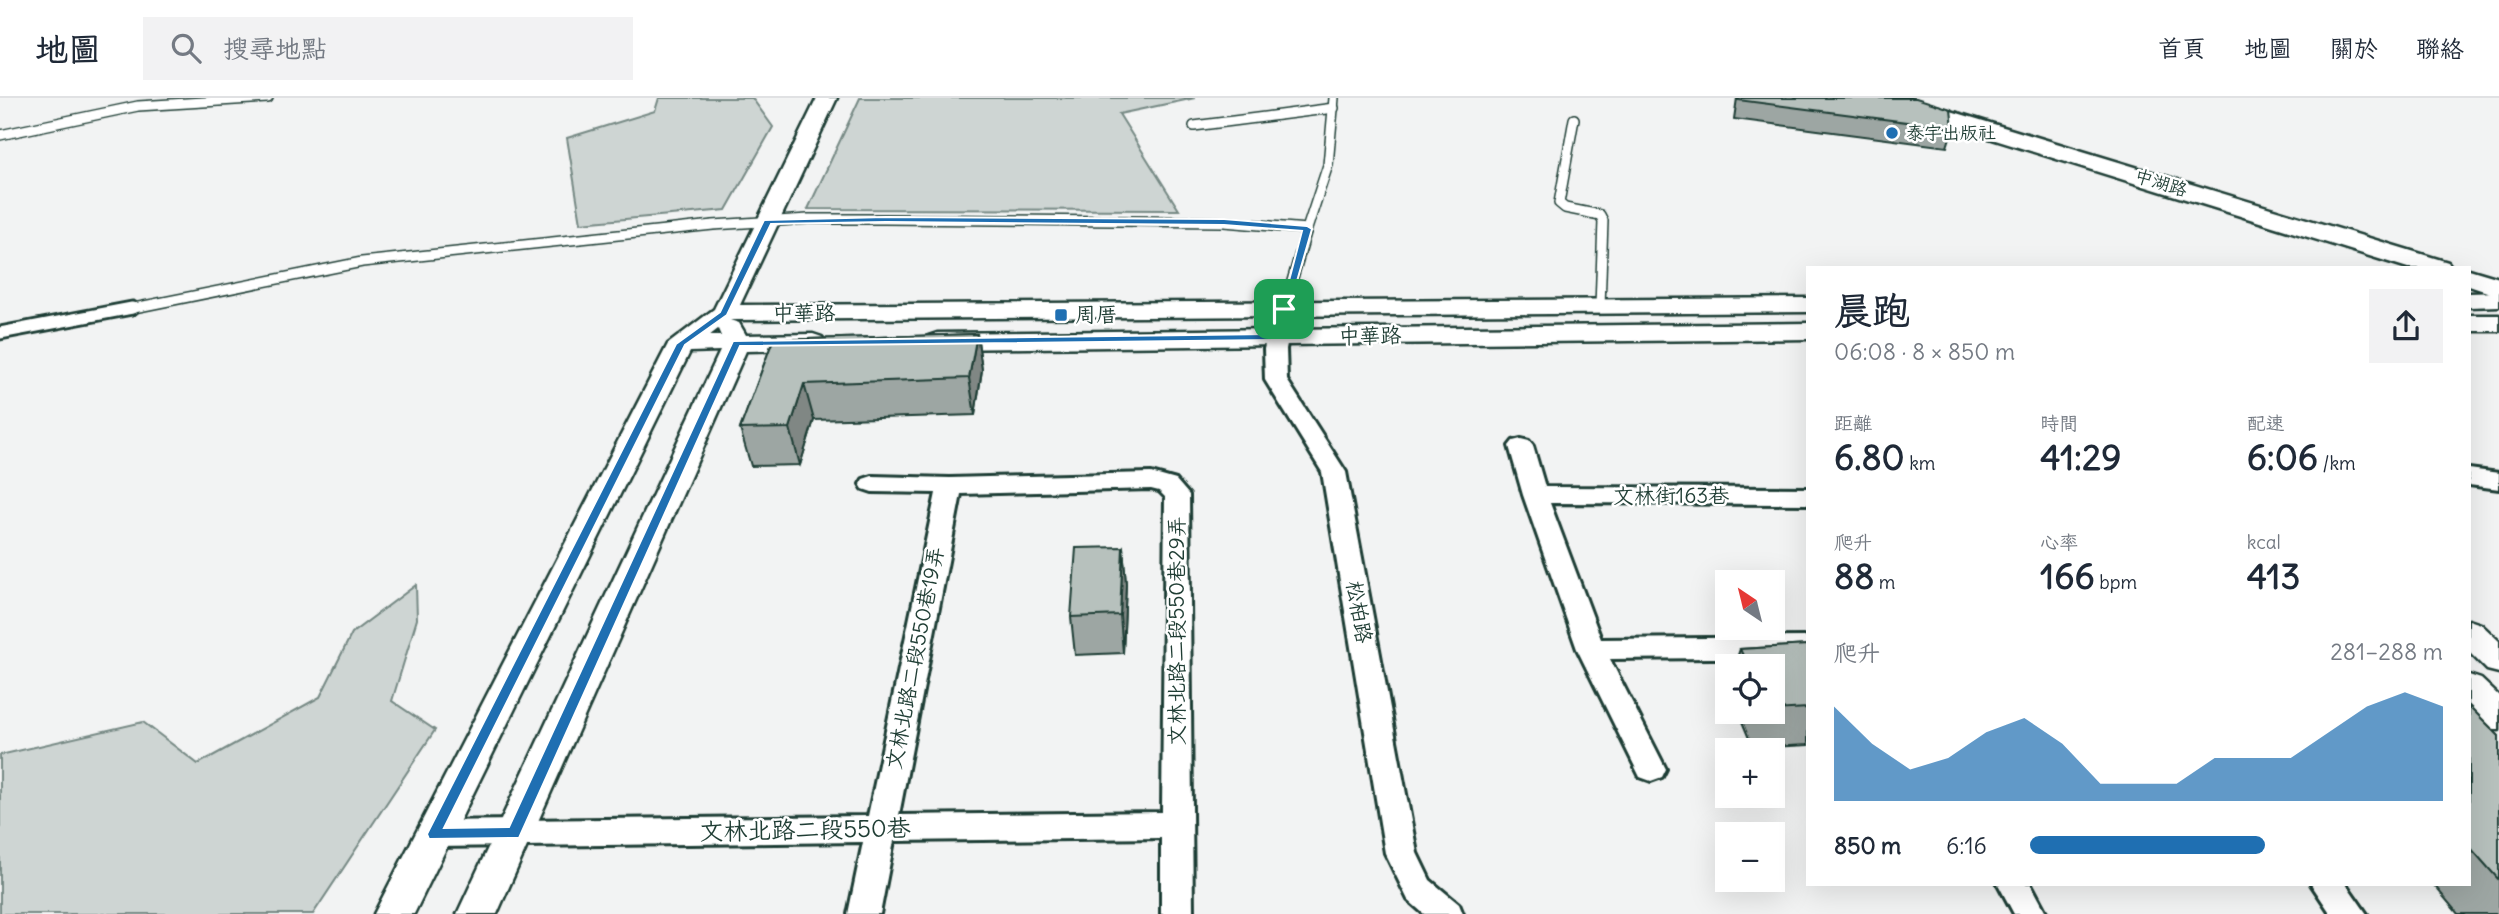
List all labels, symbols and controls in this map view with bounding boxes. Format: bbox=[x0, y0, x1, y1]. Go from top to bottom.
search box bbox=[143, 17, 633, 80]
text: 地圖 bbox=[35, 28, 101, 70]
icon: search bbox=[167, 29, 205, 67]
text: 搜尋地點 bbox=[223, 32, 327, 65]
text: 首頁 bbox=[2158, 33, 2206, 63]
text: 地圖 bbox=[2244, 33, 2292, 63]
text: 關於 bbox=[2330, 33, 2378, 63]
text: 聯絡 bbox=[2416, 33, 2464, 63]
place label: 泰宇出版社 bbox=[1906, 121, 1996, 144]
marker: 泰宇出版社 bbox=[1884, 125, 1900, 141]
street label: 中湖路 bbox=[2132, 164, 2190, 201]
pin bbox=[1254, 279, 1314, 339]
text: 晨跑 bbox=[1834, 287, 1910, 334]
button: share bbox=[2369, 289, 2443, 363]
icon: arrive bbox=[1265, 290, 1303, 328]
street label: 中華路 bbox=[773, 299, 836, 326]
place label: 周厝 bbox=[1075, 301, 1117, 328]
marker: 周厝 bbox=[1053, 307, 1069, 323]
street label: 中華路 bbox=[1338, 321, 1402, 350]
text: 06:08 · 8 × 850 m bbox=[1834, 337, 2015, 366]
text: 距離 bbox=[1834, 411, 1872, 435]
text: 時間 bbox=[2040, 411, 2078, 435]
text: 配速 bbox=[2247, 411, 2285, 435]
text: 6.80 bbox=[1834, 435, 1905, 479]
text: 41:29 bbox=[2040, 435, 2121, 479]
text: 6:06 bbox=[2247, 435, 2318, 479]
text: km bbox=[1905, 451, 1936, 475]
text: /km bbox=[2318, 451, 2356, 475]
street label: 文林街163巷 bbox=[1613, 482, 1729, 509]
street label: 文林北路二段550巷29弄 bbox=[1163, 516, 1190, 746]
text: 爬升 bbox=[1834, 530, 1872, 554]
text: 心率 bbox=[2040, 530, 2078, 554]
text: kcal bbox=[2247, 530, 2281, 554]
street label: 文林北路二段550巷19弄 bbox=[880, 544, 949, 772]
text: 88 bbox=[1834, 554, 1874, 598]
text: 166 bbox=[2040, 554, 2095, 598]
text: 413 bbox=[2247, 554, 2300, 598]
north arrow bbox=[1715, 570, 1785, 640]
map controls bbox=[1715, 570, 1785, 892]
text: m bbox=[1874, 570, 1896, 594]
text: bpm bbox=[2095, 570, 2137, 594]
street label: 松柏路 bbox=[1341, 579, 1378, 645]
text: 281–288 m bbox=[2330, 637, 2443, 666]
text: 爬升 bbox=[1834, 638, 1880, 667]
button: locate bbox=[1715, 654, 1785, 724]
button: + bbox=[1715, 738, 1785, 808]
street label: 文林北路二段550巷 bbox=[699, 812, 911, 846]
button: − bbox=[1715, 822, 1785, 892]
text: 850 m bbox=[1834, 831, 1901, 860]
text: 6:16 bbox=[1946, 831, 1987, 860]

